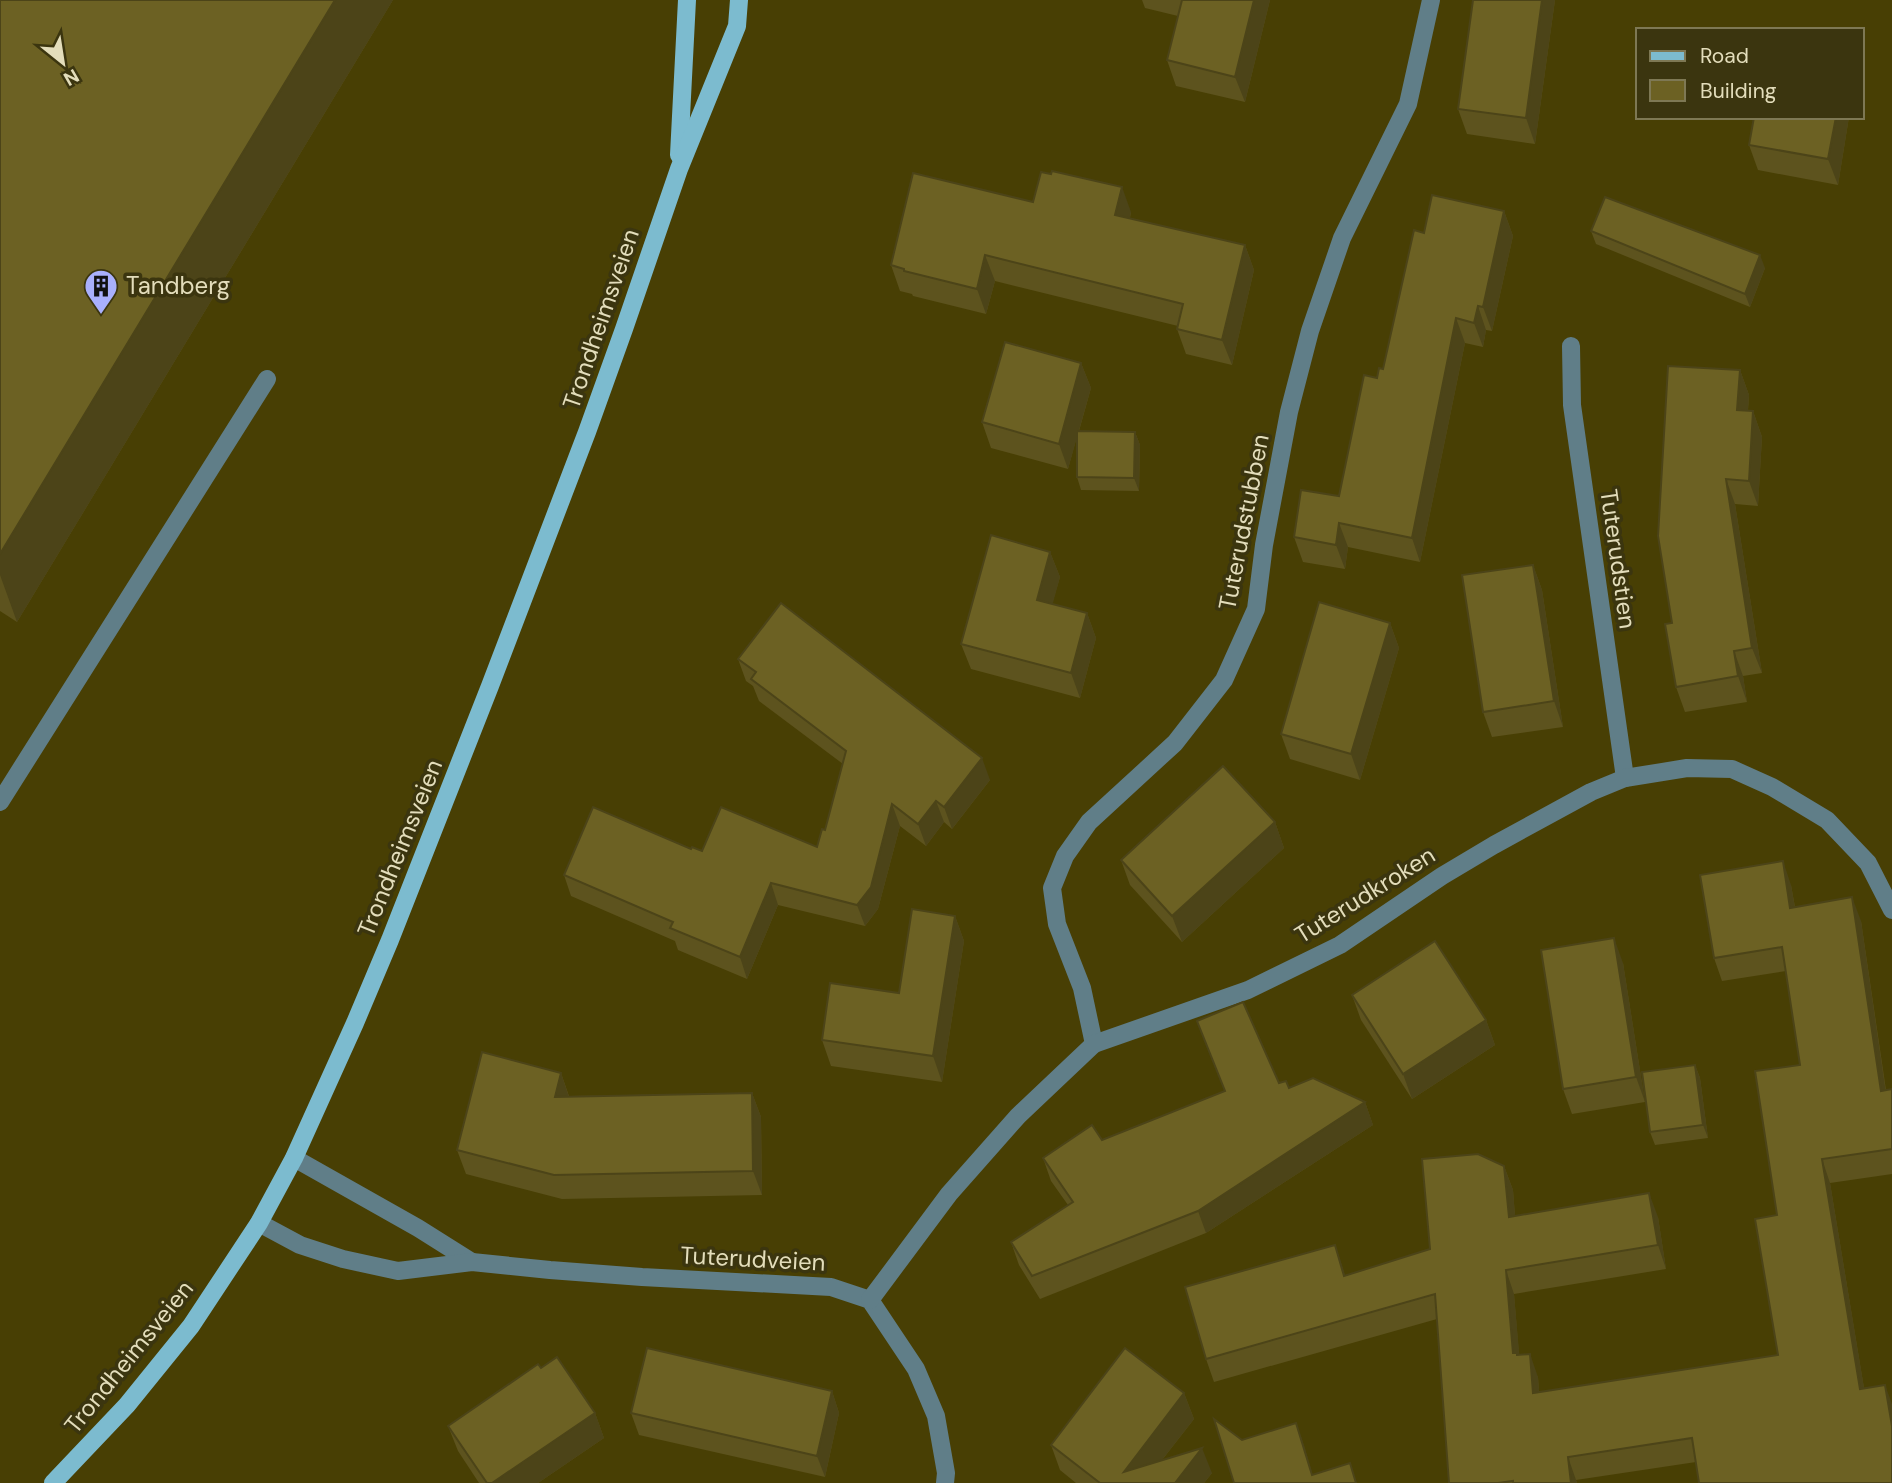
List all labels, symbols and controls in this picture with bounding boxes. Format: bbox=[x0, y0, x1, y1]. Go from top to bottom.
north arrow bbox=[28, 28, 98, 98]
legend bbox=[1636, 28, 1864, 119]
text: Road bbox=[1700, 42, 1749, 70]
text: N bbox=[59, 63, 84, 92]
text: Building bbox=[1700, 77, 1777, 105]
street label: Trondheimsveien bbox=[555, 225, 646, 413]
building icon: Tandberg bbox=[82, 267, 120, 316]
place label: Tandberg bbox=[126, 270, 230, 301]
street label: Tuterudstubben bbox=[1211, 431, 1276, 612]
street label: Tuterudstien bbox=[1593, 487, 1644, 631]
street label: Trondheimsveien bbox=[350, 755, 449, 941]
street label: Tuterudkroken bbox=[1289, 839, 1441, 950]
street label: Tuterudveien bbox=[680, 1239, 826, 1278]
street label: Trondheimsveien bbox=[57, 1274, 200, 1440]

